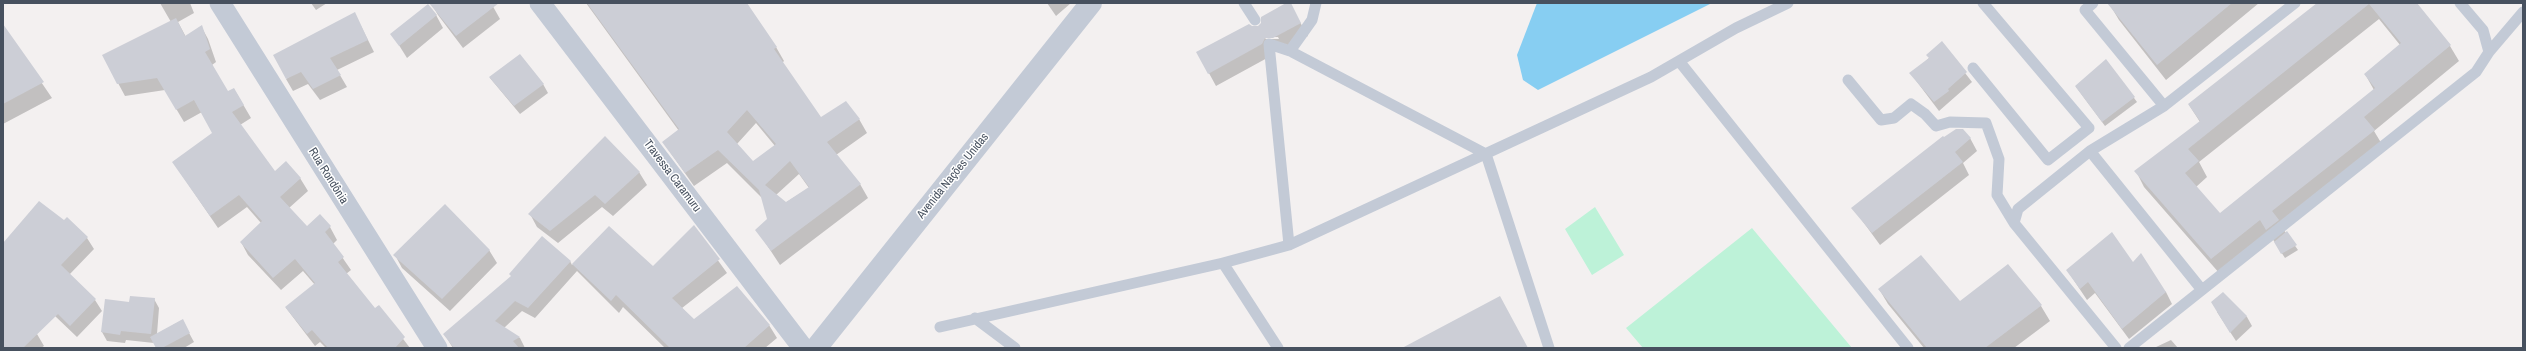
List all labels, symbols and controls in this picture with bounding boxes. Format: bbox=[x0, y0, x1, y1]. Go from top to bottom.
street label: Avenida Nações Unidas bbox=[914, 130, 992, 222]
street label: Travessa Caramuru bbox=[640, 137, 704, 215]
street label: Rua Rondônia bbox=[305, 145, 351, 207]

